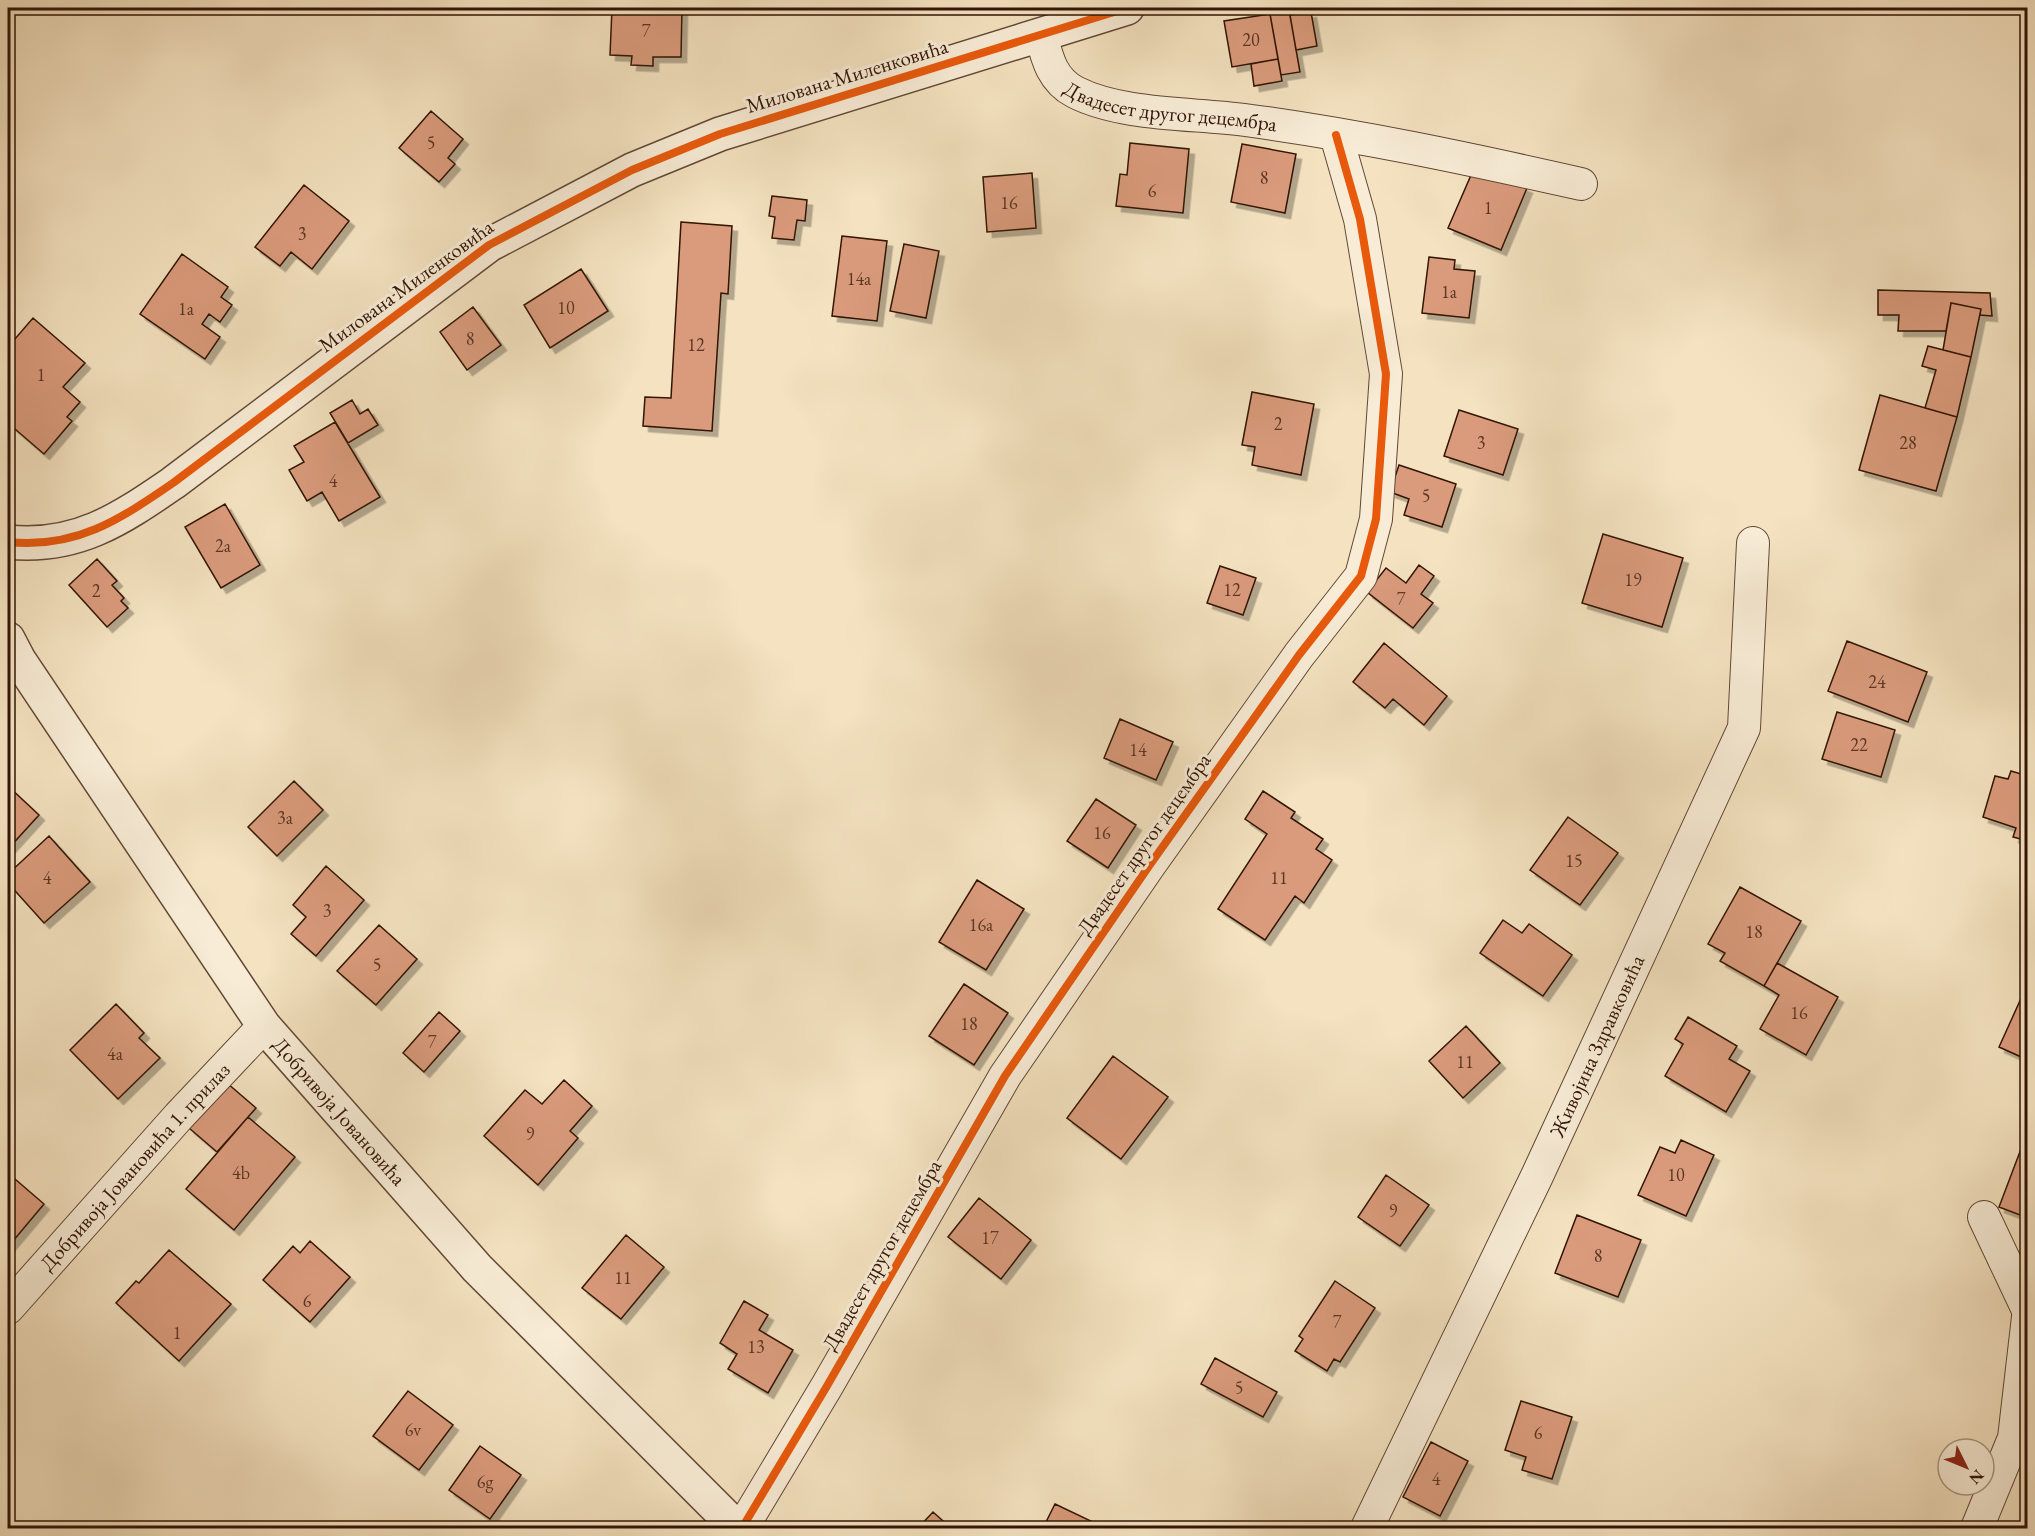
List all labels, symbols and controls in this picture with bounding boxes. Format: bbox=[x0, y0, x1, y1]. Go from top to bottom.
house number: 7 bbox=[642, 19, 651, 42]
house number: 20 bbox=[1242, 28, 1260, 51]
street label: Милована Миленковића bbox=[743, 32, 952, 119]
street label: Двадесет другог децембра bbox=[1059, 74, 1279, 137]
house number: 5 bbox=[427, 131, 435, 154]
house number: 8 bbox=[1260, 166, 1268, 189]
house number: 6 bbox=[1148, 179, 1157, 202]
house number: 16 bbox=[1000, 191, 1018, 214]
house number: 1 bbox=[1484, 196, 1492, 219]
street label: Милована Миленковића bbox=[313, 213, 499, 358]
house number: 3 bbox=[298, 222, 306, 245]
house number: 14a bbox=[847, 267, 872, 290]
house number: 1a bbox=[1441, 280, 1458, 303]
house number: 10 bbox=[557, 296, 575, 319]
house number: 1a bbox=[178, 297, 195, 320]
house number: 8 bbox=[466, 327, 474, 350]
house number: 12 bbox=[687, 333, 705, 356]
house number: 1 bbox=[37, 363, 45, 386]
house number: 2 bbox=[1274, 412, 1283, 435]
house number: 3 bbox=[1477, 431, 1485, 454]
house number: 28 bbox=[1899, 431, 1917, 454]
house number: 4 bbox=[329, 469, 338, 492]
house number: 5 bbox=[1422, 484, 1430, 507]
house number: 2a bbox=[215, 534, 232, 557]
house number: 19 bbox=[1624, 568, 1642, 591]
house number: 12 bbox=[1223, 578, 1241, 601]
house number: 2 bbox=[92, 579, 101, 602]
house number: 7 bbox=[1397, 587, 1406, 610]
house number: 24 bbox=[1868, 670, 1886, 693]
house number: 22 bbox=[1850, 733, 1868, 756]
house number: 14 bbox=[1129, 738, 1147, 761]
street label: Двадесет другог децембра bbox=[1071, 747, 1217, 940]
house number: 3a bbox=[277, 806, 294, 829]
house number: 16 bbox=[1093, 821, 1111, 844]
house number: 15 bbox=[1565, 849, 1583, 872]
house number: 4 bbox=[43, 866, 52, 889]
house number: 11 bbox=[1270, 866, 1288, 889]
house number: 3 bbox=[323, 899, 331, 922]
house number: 16a bbox=[969, 913, 994, 936]
house number: 18 bbox=[1745, 920, 1763, 943]
street label: Живојина Здравковића bbox=[1542, 950, 1651, 1142]
house number: 5 bbox=[373, 953, 381, 976]
house number: 16 bbox=[1790, 1001, 1808, 1024]
house number: 18 bbox=[960, 1012, 978, 1035]
house number: 7 bbox=[428, 1030, 437, 1053]
street label: Добривоја Јовановића bbox=[267, 1031, 413, 1192]
house number: 4a bbox=[107, 1042, 124, 1065]
house number: 11 bbox=[1456, 1050, 1474, 1073]
street label: Добривоја Јовановића 1. прилаз bbox=[34, 1056, 236, 1276]
house number: 9 bbox=[526, 1122, 535, 1145]
street label: Двадесет другог децембра bbox=[816, 1154, 948, 1355]
house number: 4b bbox=[232, 1161, 250, 1184]
house number: 10 bbox=[1667, 1163, 1685, 1186]
house number: 9 bbox=[1389, 1199, 1398, 1222]
house number: 17 bbox=[981, 1226, 999, 1249]
house number: 8 bbox=[1594, 1244, 1602, 1267]
house number: 11 bbox=[614, 1266, 632, 1289]
house number: 6 bbox=[303, 1289, 312, 1312]
house number: 7 bbox=[1333, 1310, 1342, 1333]
house number: 1 bbox=[173, 1321, 181, 1344]
house number: 13 bbox=[747, 1335, 765, 1358]
house number: 5 bbox=[1235, 1376, 1243, 1399]
house number: 6v bbox=[405, 1418, 421, 1441]
house number: 6 bbox=[1534, 1421, 1543, 1444]
north arrow bbox=[1936, 1437, 1996, 1497]
text: N bbox=[1964, 1465, 1989, 1489]
house number: 4 bbox=[1432, 1467, 1441, 1490]
house number: 6g bbox=[477, 1470, 493, 1493]

